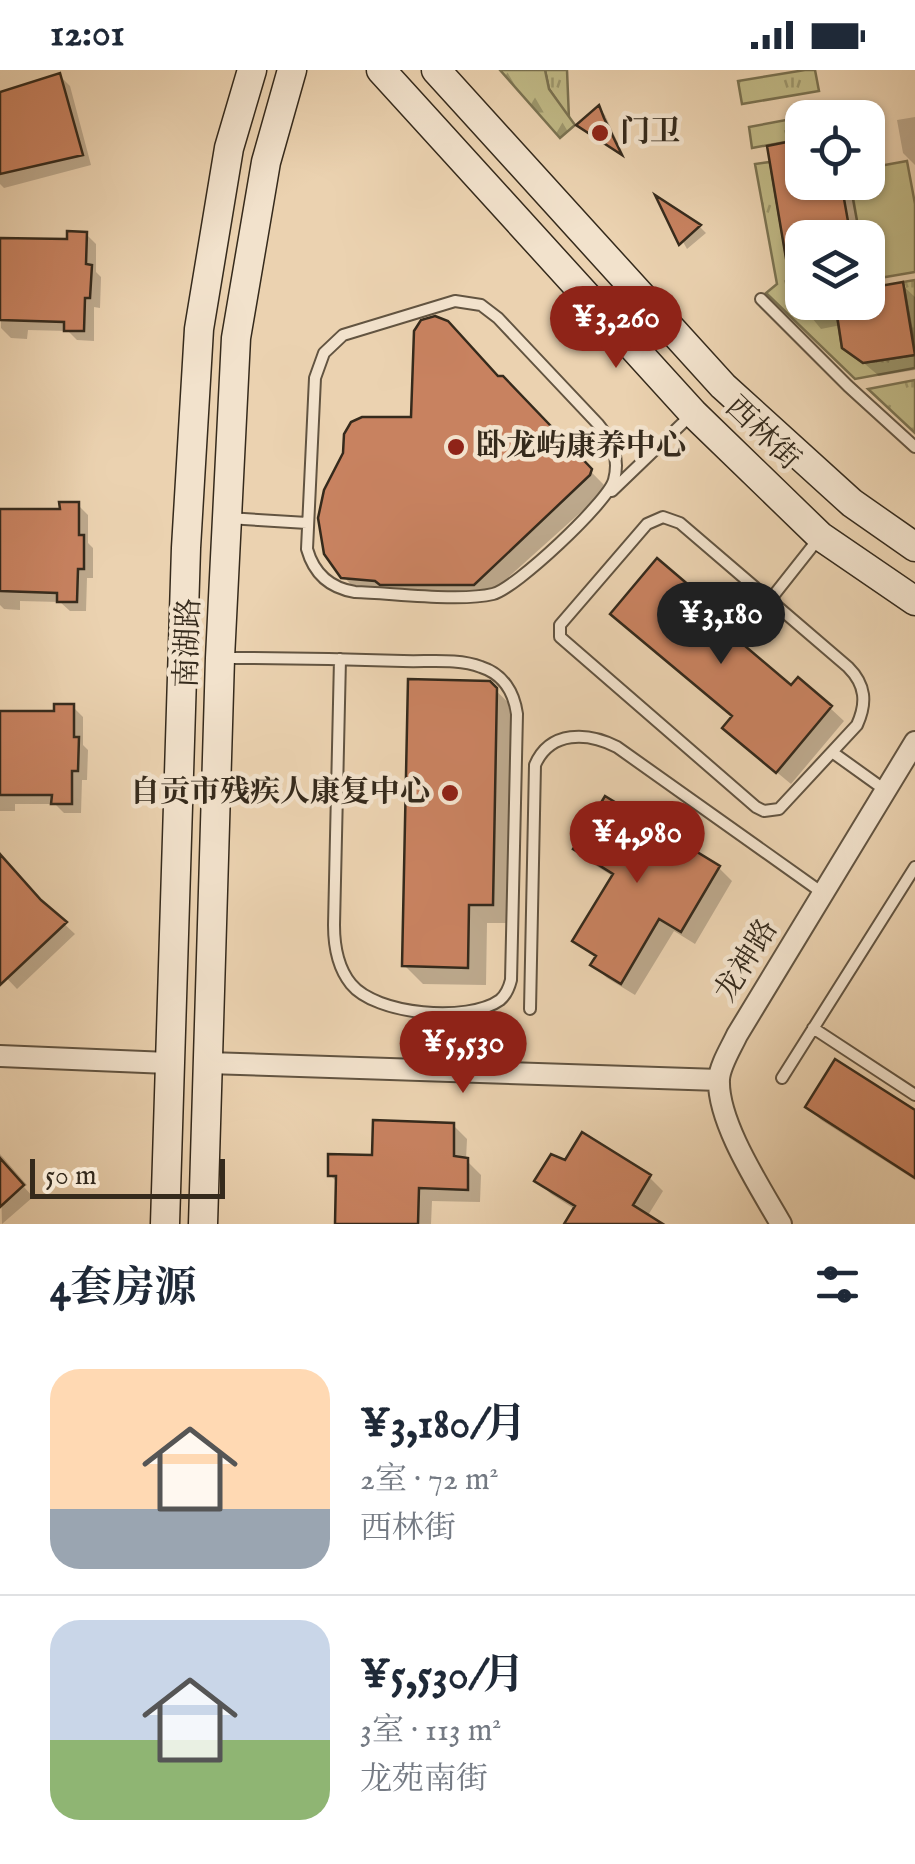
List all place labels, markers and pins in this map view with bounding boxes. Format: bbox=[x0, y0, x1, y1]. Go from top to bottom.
place label: 门卫 bbox=[620, 114, 680, 152]
marker: 门卫 bbox=[589, 122, 611, 144]
pin: ¥3,260 bbox=[535, 286, 697, 371]
place label: 卧龙屿康养中心 bbox=[476, 428, 686, 466]
marker: 卧龙屿康养中心 bbox=[445, 436, 467, 458]
pin: ¥3,180 bbox=[640, 582, 802, 667]
place label: 自贡市残疾人康复中心 bbox=[130, 774, 430, 812]
marker: 自贡市残疾人康复中心 bbox=[439, 782, 461, 804]
pin: ¥4,980 bbox=[556, 801, 718, 886]
pin: ¥5,530 bbox=[382, 1011, 544, 1096]

